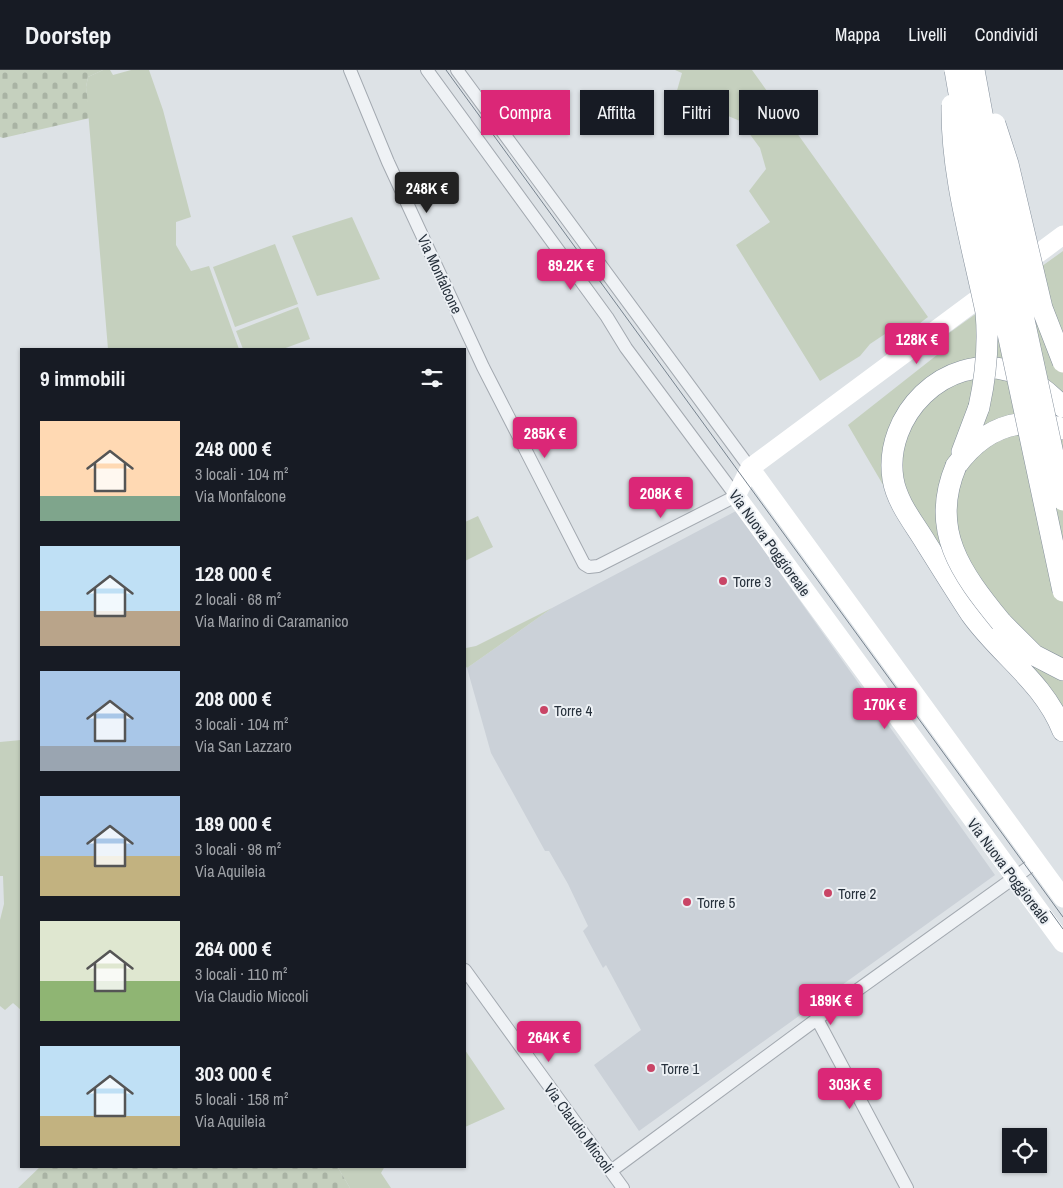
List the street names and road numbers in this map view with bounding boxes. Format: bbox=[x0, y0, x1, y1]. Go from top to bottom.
street label: Via Monfalcone bbox=[412, 231, 468, 317]
street label: Via Nuova Poggioreale bbox=[724, 485, 816, 601]
street label: Via Nuova Poggioreale bbox=[962, 814, 1056, 928]
street label: Via Claudio Miccoli bbox=[539, 1079, 619, 1177]

